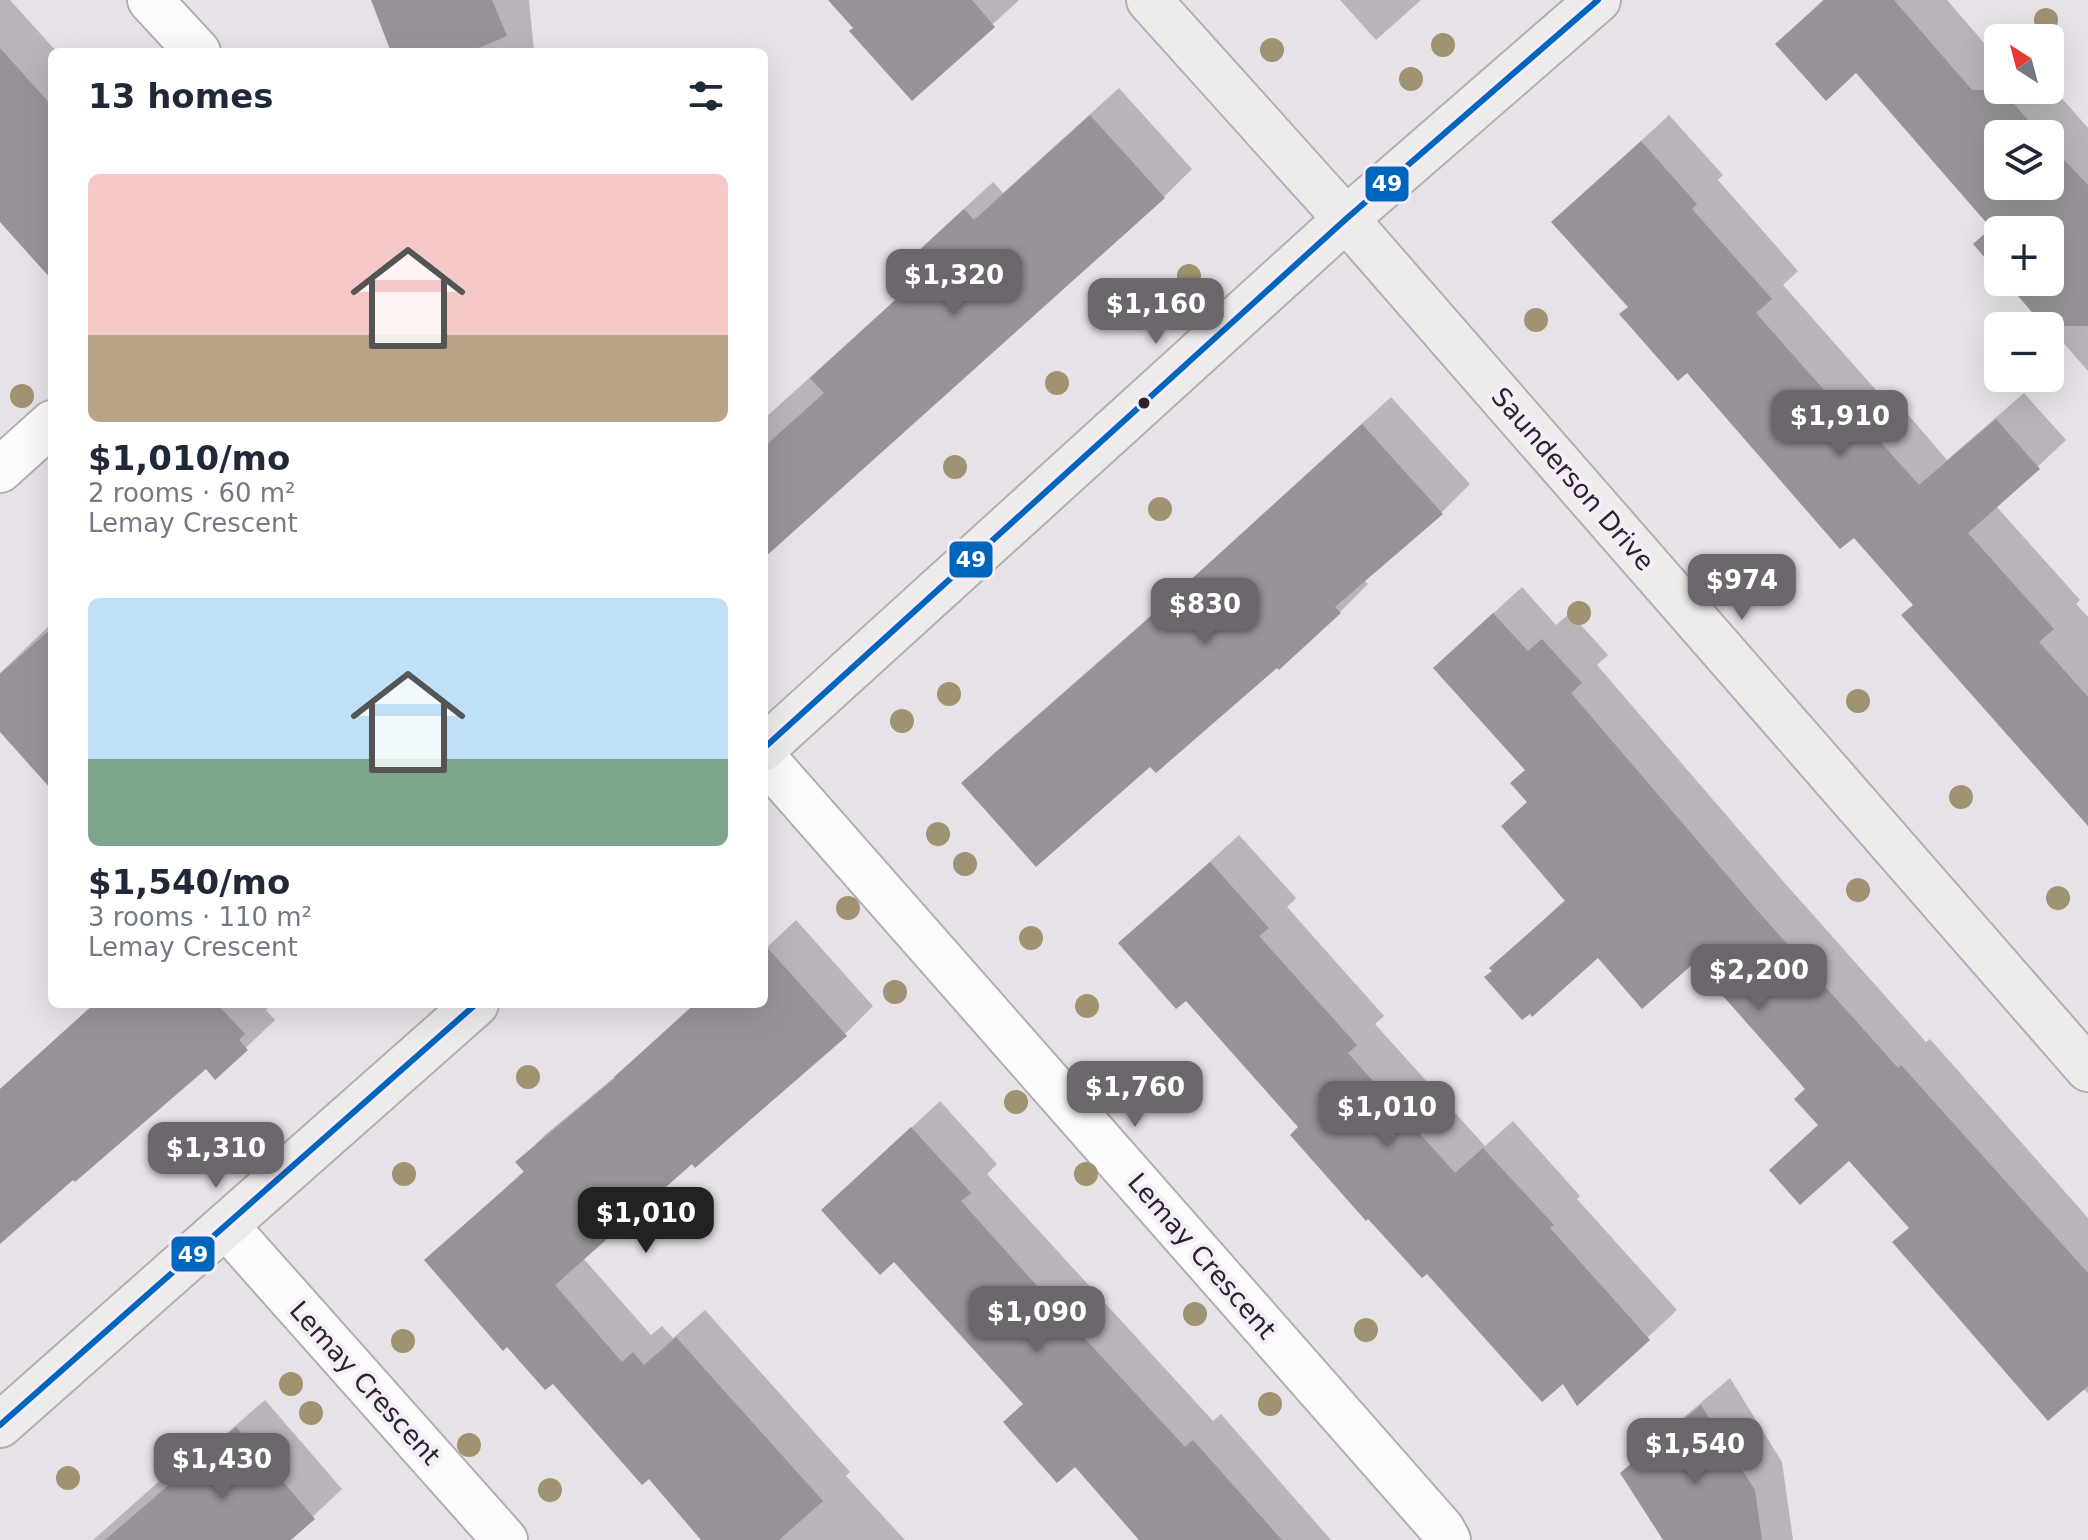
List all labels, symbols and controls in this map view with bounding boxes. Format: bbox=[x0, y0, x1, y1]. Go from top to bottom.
north arrow bbox=[1984, 24, 2064, 104]
map controls bbox=[1984, 24, 2064, 392]
icon: filters bbox=[684, 74, 728, 118]
text: 13 homes bbox=[88, 76, 273, 116]
button: layers bbox=[1984, 120, 2064, 200]
line badge: 49 bbox=[1364, 165, 1410, 203]
text: 49 bbox=[1372, 171, 1402, 196]
button: + bbox=[1984, 216, 2064, 296]
icon: home bbox=[336, 226, 480, 370]
pin: $1,320 bbox=[889, 249, 1019, 317]
text: $1,320 bbox=[904, 260, 1004, 290]
pin: $1,160 bbox=[1091, 278, 1221, 346]
text: $1,160 bbox=[1106, 289, 1206, 319]
button: − bbox=[1984, 312, 2064, 392]
street label: Saunderson Drive bbox=[1486, 382, 1660, 576]
pin: $1,910 bbox=[1775, 390, 1905, 458]
unlabelled marker bbox=[1136, 395, 1152, 411]
text: $1,910 bbox=[1790, 401, 1890, 431]
text: $1,010/mo bbox=[88, 438, 290, 478]
text: 2 rooms · 60 m² bbox=[88, 478, 296, 508]
text: Lemay Crescent bbox=[88, 508, 298, 538]
line badge: 49 bbox=[948, 540, 994, 579]
text: 49 bbox=[956, 547, 986, 572]
pin: $974 bbox=[1695, 554, 1789, 622]
text: $974 bbox=[1706, 565, 1778, 595]
pin: $830 bbox=[1158, 578, 1252, 646]
text: $830 bbox=[1169, 589, 1241, 619]
icon: home bbox=[336, 650, 480, 794]
text: $1,540/mo bbox=[88, 862, 290, 902]
text: 3 rooms · 110 m² bbox=[88, 902, 312, 932]
text: Lemay Crescent bbox=[88, 932, 298, 962]
pin: $2,200 bbox=[1694, 944, 1824, 1012]
text: $2,200 bbox=[1709, 955, 1809, 985]
pin: $1,760 bbox=[1070, 1061, 1200, 1129]
text: $1,760 bbox=[1085, 1072, 1185, 1102]
pin: $1,010 bbox=[1322, 1081, 1452, 1149]
text: $1,010 bbox=[1337, 1092, 1437, 1122]
pin: $1,310 bbox=[151, 1122, 281, 1190]
text: $1,310 bbox=[166, 1133, 266, 1163]
street label: Lemay Crescent bbox=[1122, 1167, 1282, 1345]
pin: $1,010 bbox=[581, 1187, 711, 1255]
text: $1,010 bbox=[596, 1198, 696, 1228]
line badge: 49 bbox=[170, 1235, 216, 1273]
text: 49 bbox=[178, 1242, 208, 1267]
pin: $1,090 bbox=[972, 1286, 1102, 1354]
street label: Lemay Crescent bbox=[284, 1295, 446, 1471]
text: $1,090 bbox=[987, 1297, 1087, 1327]
pin: $1,540 bbox=[1630, 1418, 1760, 1486]
text: $1,540 bbox=[1645, 1429, 1745, 1459]
pin: $1,430 bbox=[157, 1433, 287, 1501]
text: $1,430 bbox=[172, 1444, 272, 1474]

